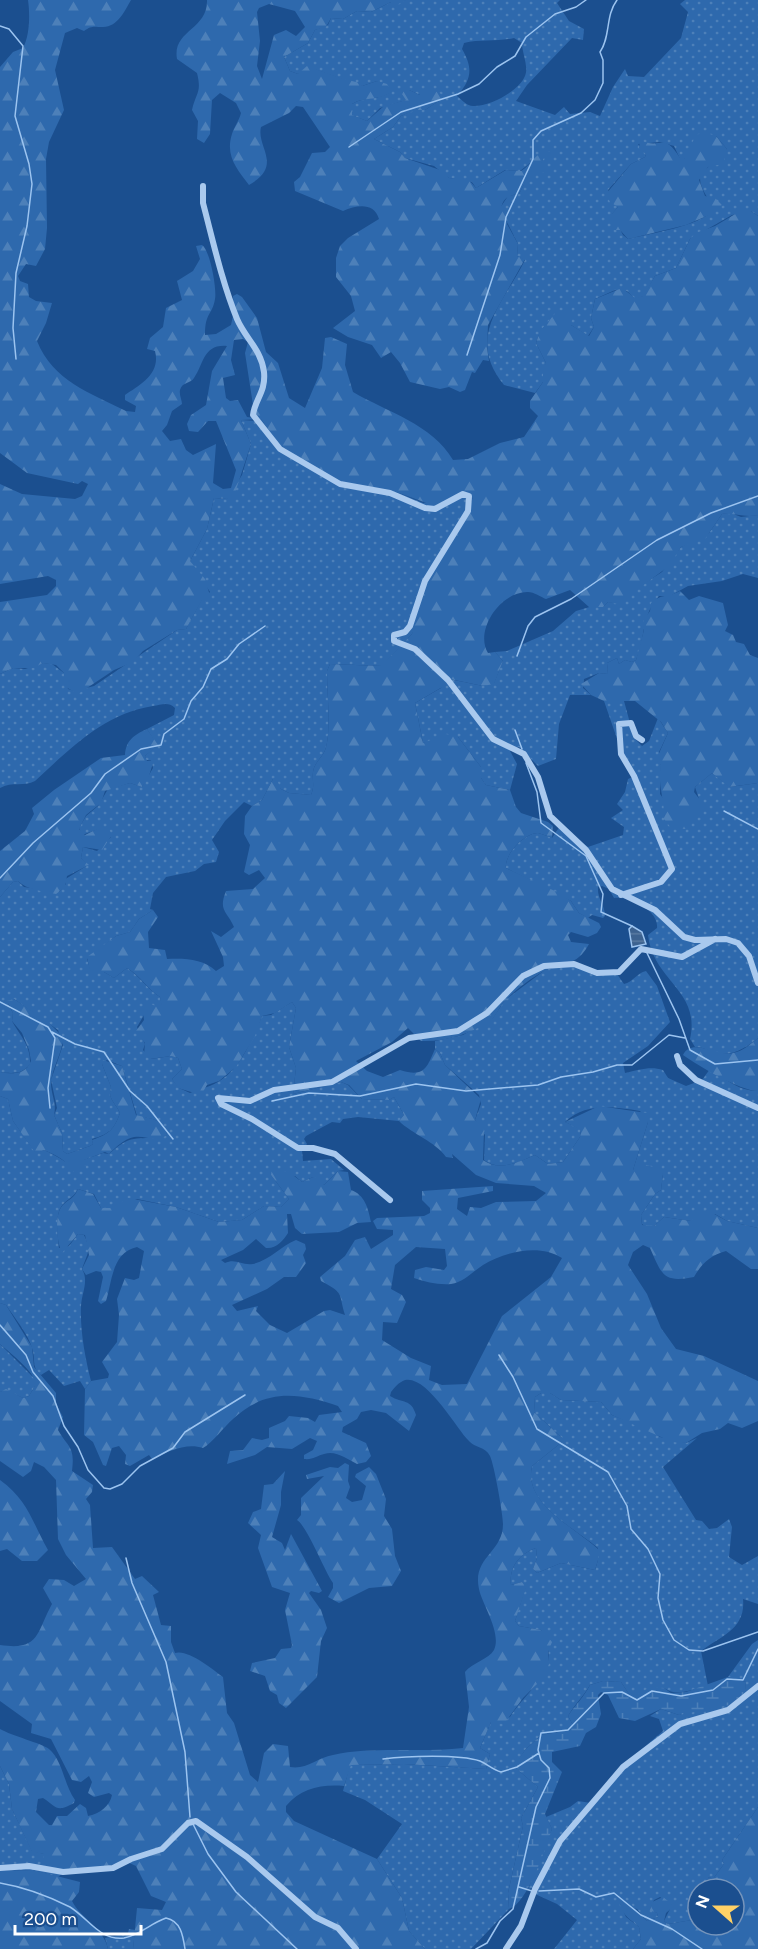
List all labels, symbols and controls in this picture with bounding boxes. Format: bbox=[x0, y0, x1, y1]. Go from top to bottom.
north arrow bbox=[686, 1877, 746, 1937]
text: N bbox=[691, 1893, 714, 1911]
scale bar bbox=[15, 1898, 141, 1936]
text: 200 m bbox=[24, 1908, 77, 1930]

